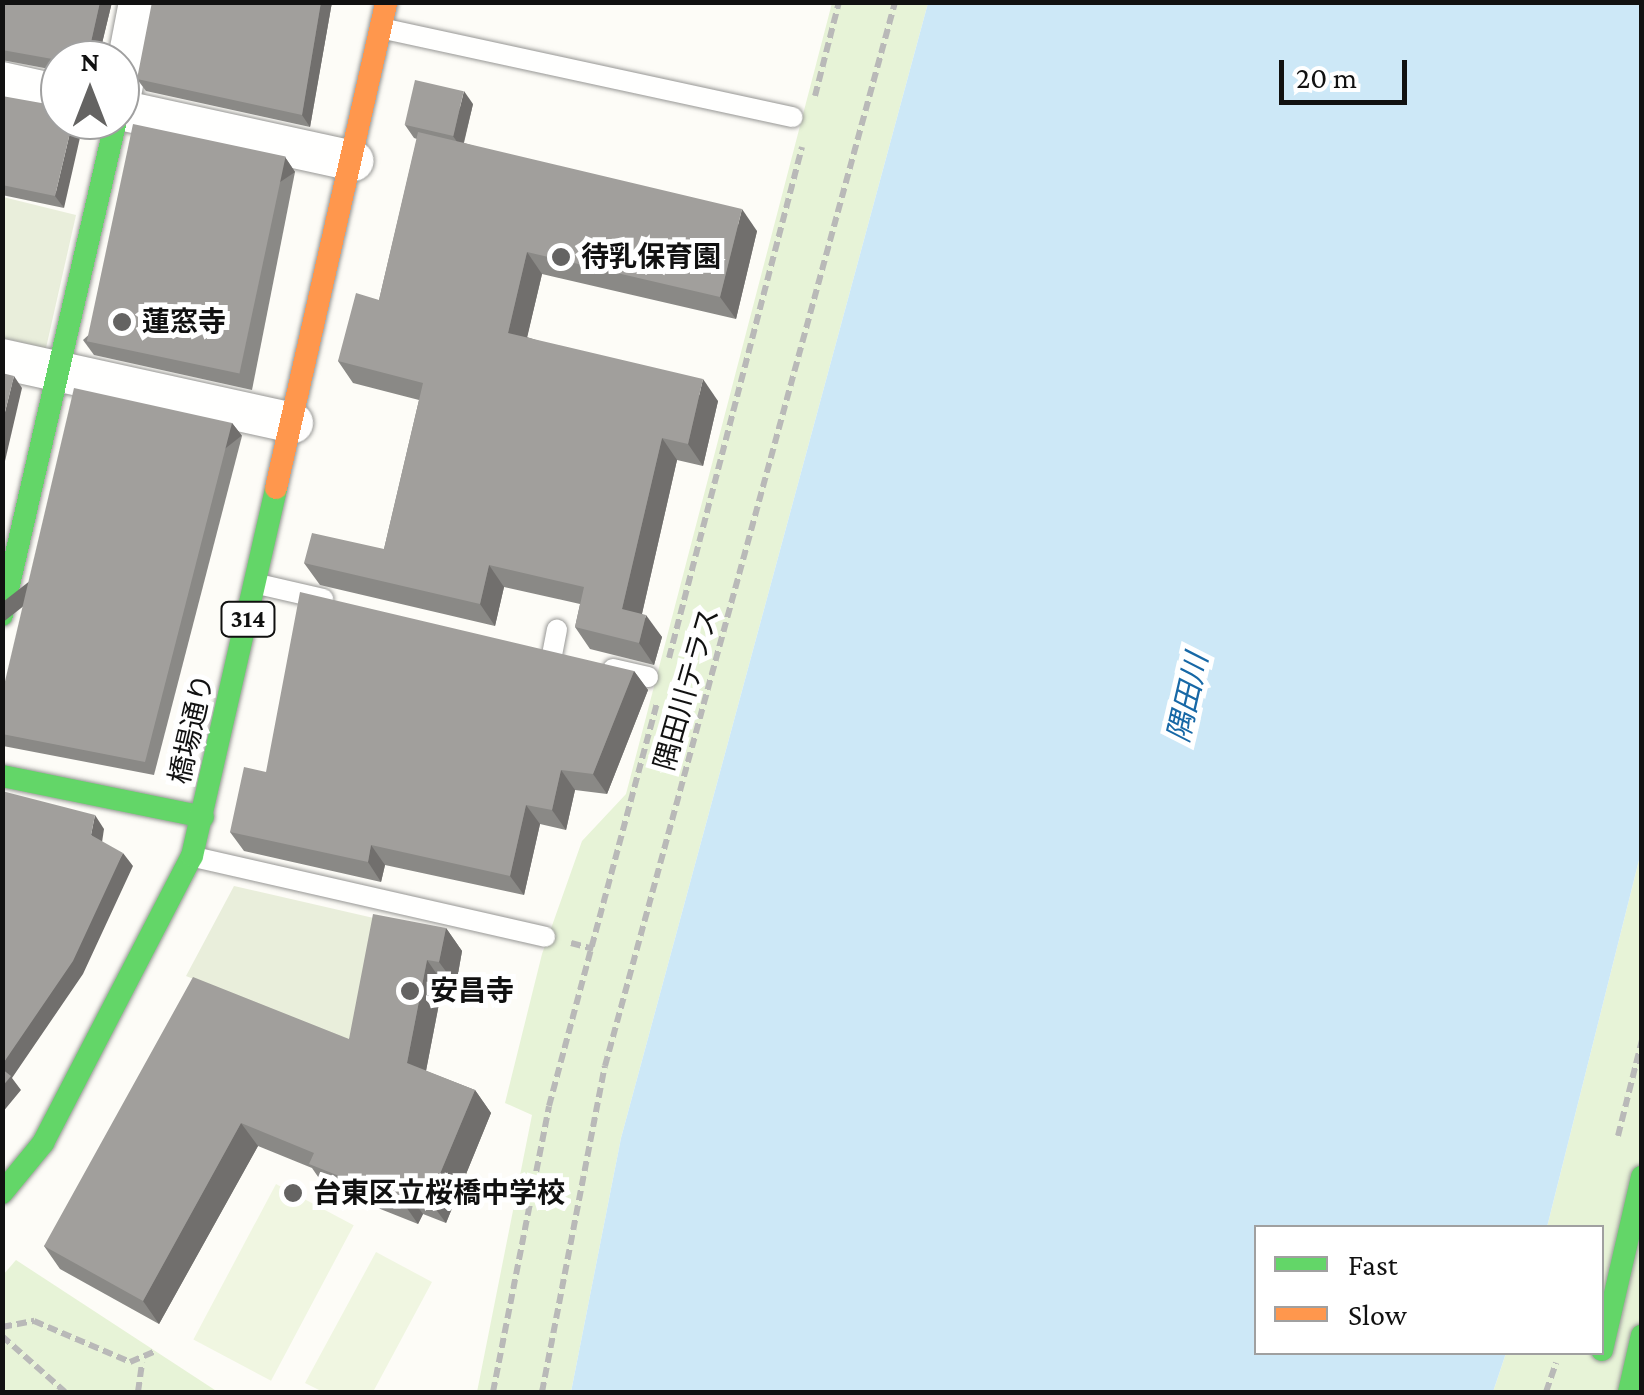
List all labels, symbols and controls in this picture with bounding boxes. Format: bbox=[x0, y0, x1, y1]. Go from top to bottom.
north arrow bbox=[40, 40, 140, 140]
scale bar bbox=[1284, 40, 1412, 102]
text: N bbox=[80, 46, 100, 77]
text: 20 m bbox=[1296, 61, 1357, 94]
place label: 待乳保育園 bbox=[581, 240, 721, 274]
marker: 待乳保育園 bbox=[550, 246, 572, 268]
place label: 蓮窓寺 bbox=[142, 305, 226, 339]
marker: 蓮窓寺 bbox=[111, 311, 133, 333]
road number: 314 bbox=[218, 599, 278, 639]
street label: 隅田川テラス bbox=[648, 604, 726, 774]
water label: 隅田川 bbox=[1160, 650, 1216, 746]
street label: 橋場通り bbox=[163, 671, 221, 787]
place label: 安昌寺 bbox=[430, 974, 514, 1008]
marker: 安昌寺 bbox=[399, 980, 421, 1002]
place label: 台東区立桜橋中学校 bbox=[313, 1176, 565, 1210]
marker: 台東区立桜橋中学校 bbox=[282, 1182, 304, 1204]
legend bbox=[1254, 1225, 1604, 1355]
text: Fast bbox=[1348, 1248, 1398, 1281]
text: Slow bbox=[1348, 1298, 1407, 1331]

